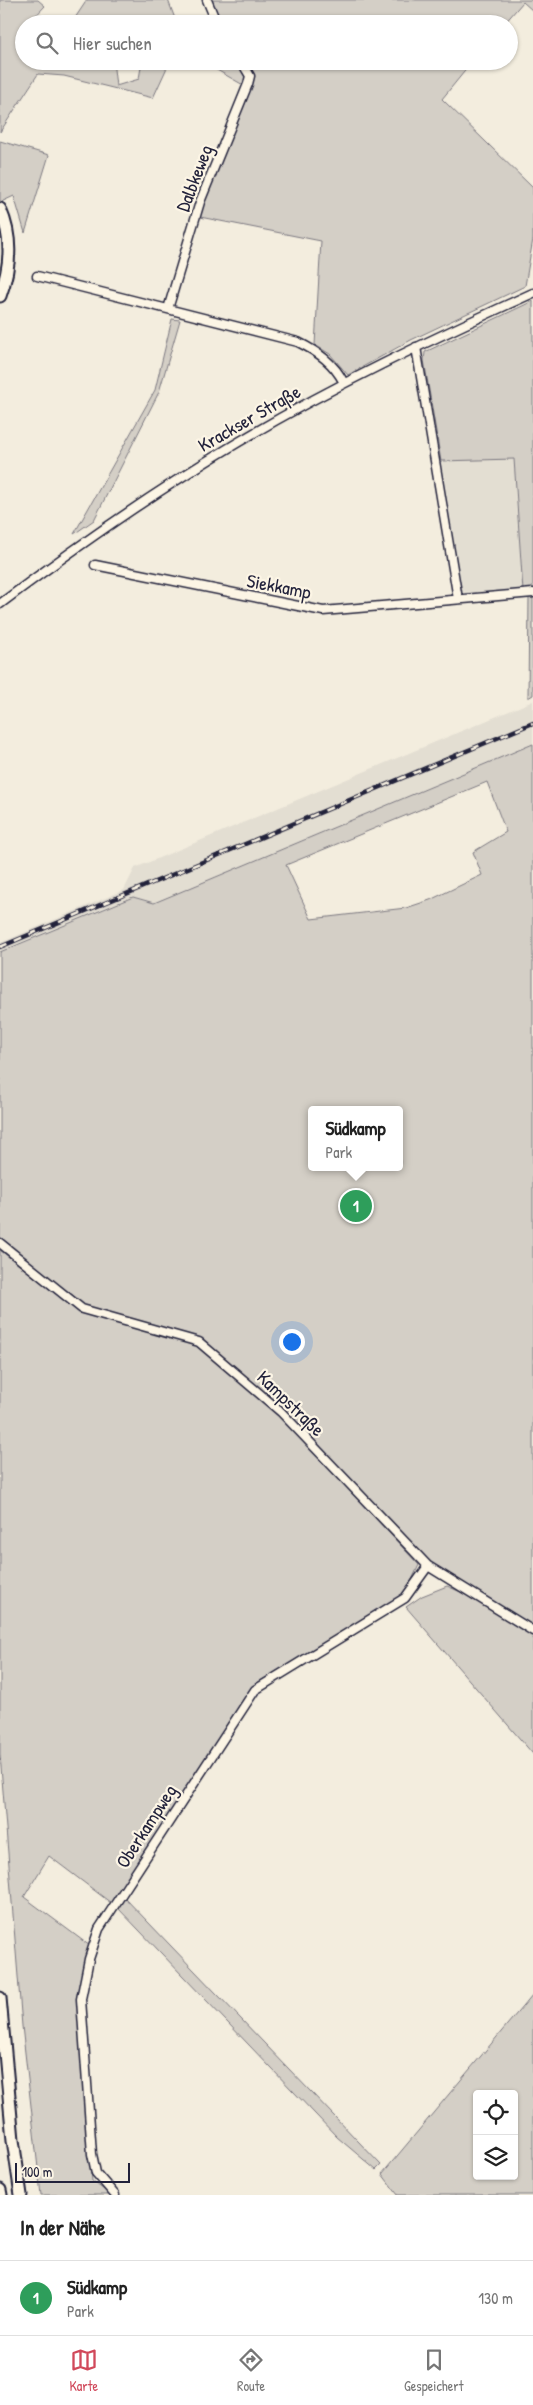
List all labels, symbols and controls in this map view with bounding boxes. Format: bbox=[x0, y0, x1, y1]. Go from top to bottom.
search box bbox=[15, 15, 518, 70]
icon: search bbox=[33, 29, 61, 57]
text: Hier suchen bbox=[73, 30, 152, 56]
street label: Dalbkeweg bbox=[169, 141, 219, 215]
street label: Krackser Straße bbox=[193, 378, 305, 458]
street label: Siekkamp bbox=[245, 567, 313, 605]
popup bbox=[308, 1106, 403, 1171]
text: Südkamp bbox=[325, 1115, 386, 1141]
text: Park bbox=[325, 1141, 352, 1163]
pin: 1 bbox=[340, 1187, 372, 1225]
your location bbox=[279, 1329, 305, 1355]
street label: Kampstraße bbox=[252, 1364, 331, 1442]
street label: Oberkampweg bbox=[109, 1779, 183, 1873]
map controls bbox=[473, 2090, 518, 2180]
button: locate bbox=[473, 2090, 518, 2135]
button: layers bbox=[473, 2135, 518, 2180]
scale bar bbox=[15, 2160, 130, 2183]
text: 100 m bbox=[22, 2162, 52, 2181]
text: In der Nähe bbox=[20, 2213, 105, 2242]
text: Südkamp bbox=[67, 2274, 127, 2300]
text: 1 bbox=[33, 2287, 39, 2309]
text: 130 m bbox=[478, 2287, 513, 2309]
text: Park bbox=[67, 2300, 94, 2322]
tab: Karte bbox=[69, 2346, 98, 2395]
tab: Route bbox=[237, 2346, 265, 2395]
tab: Gespeichert bbox=[404, 2346, 464, 2395]

